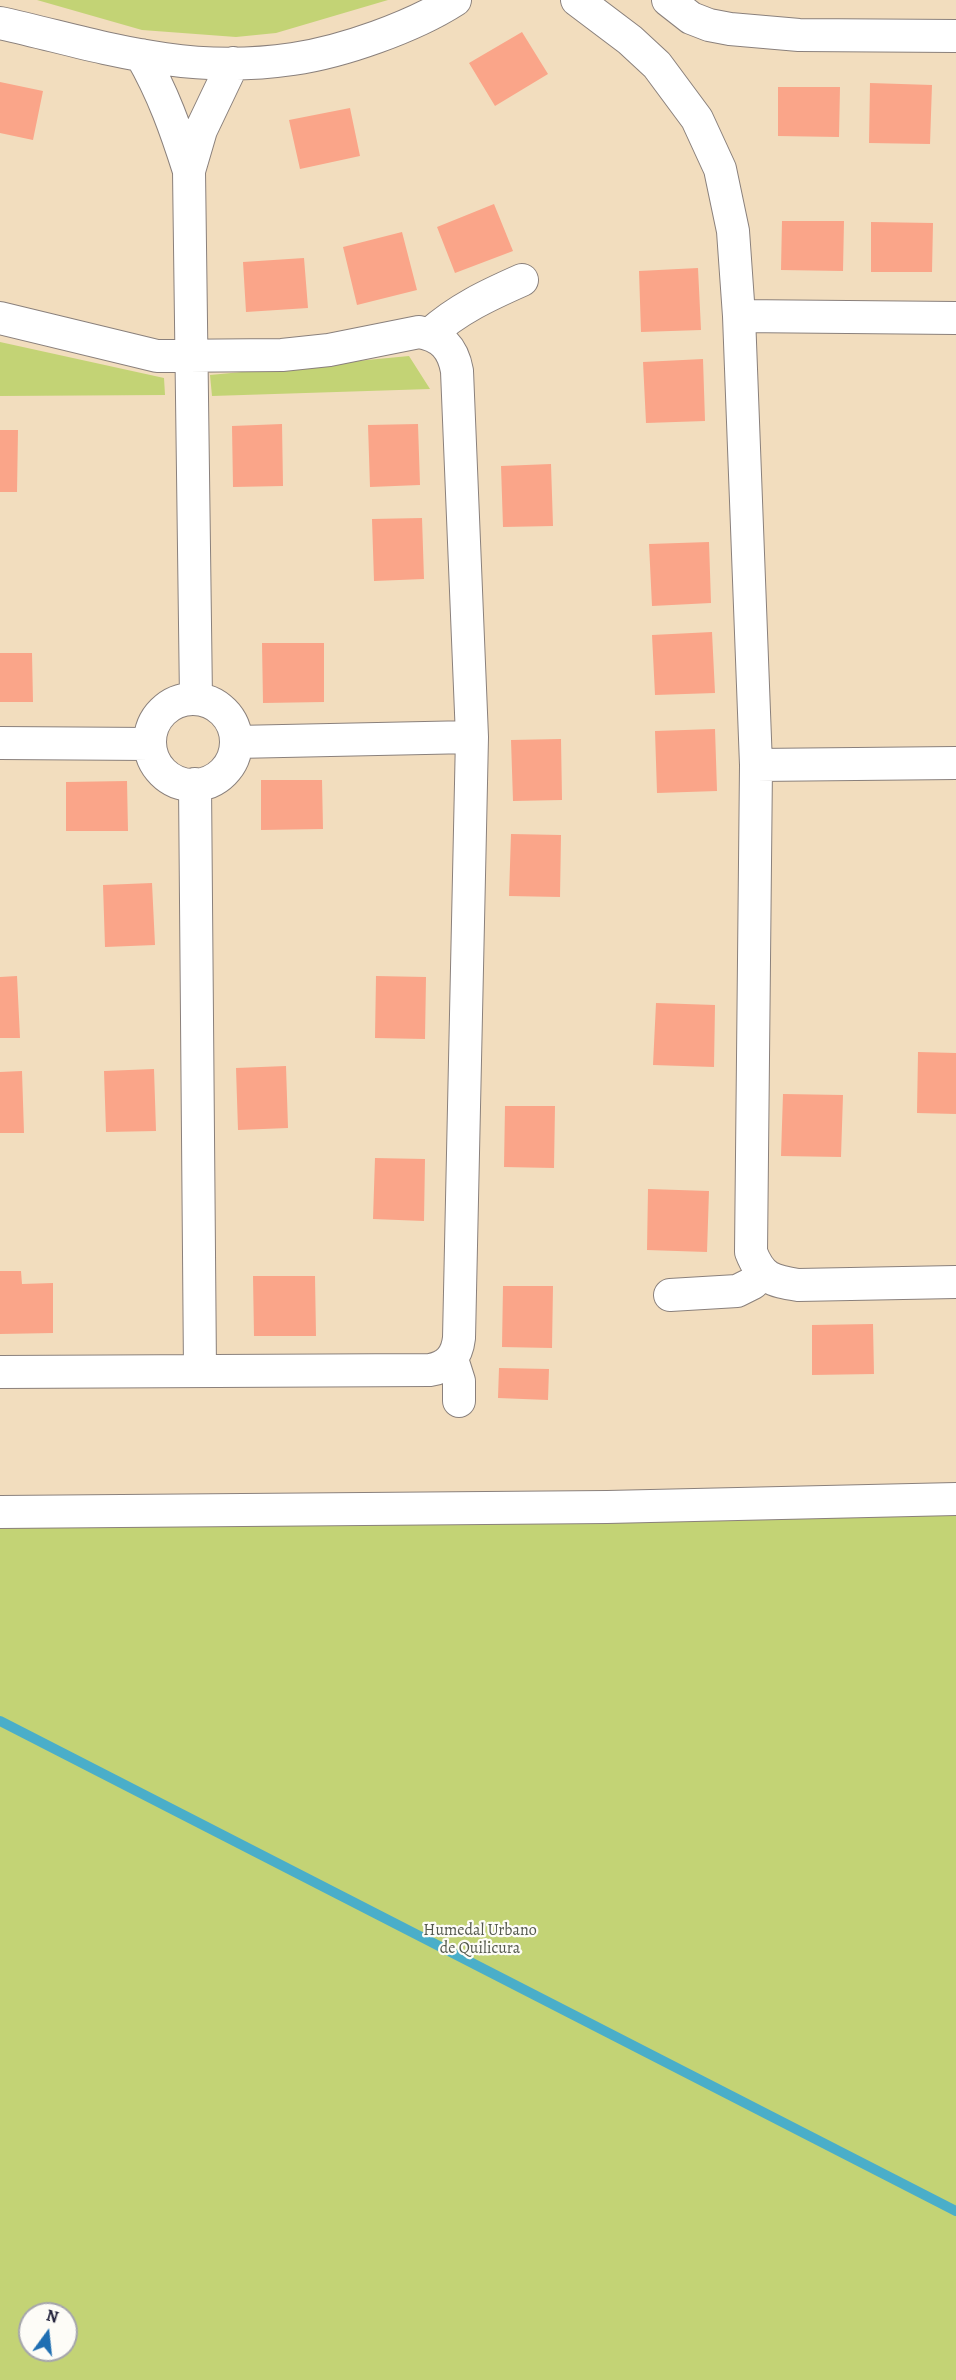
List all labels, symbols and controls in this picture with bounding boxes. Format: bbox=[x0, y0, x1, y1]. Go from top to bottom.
park label: Humedal Urbano de Quilicura bbox=[423, 1921, 537, 1959]
north arrow bbox=[18, 2302, 78, 2362]
text: N bbox=[44, 2304, 61, 2329]

